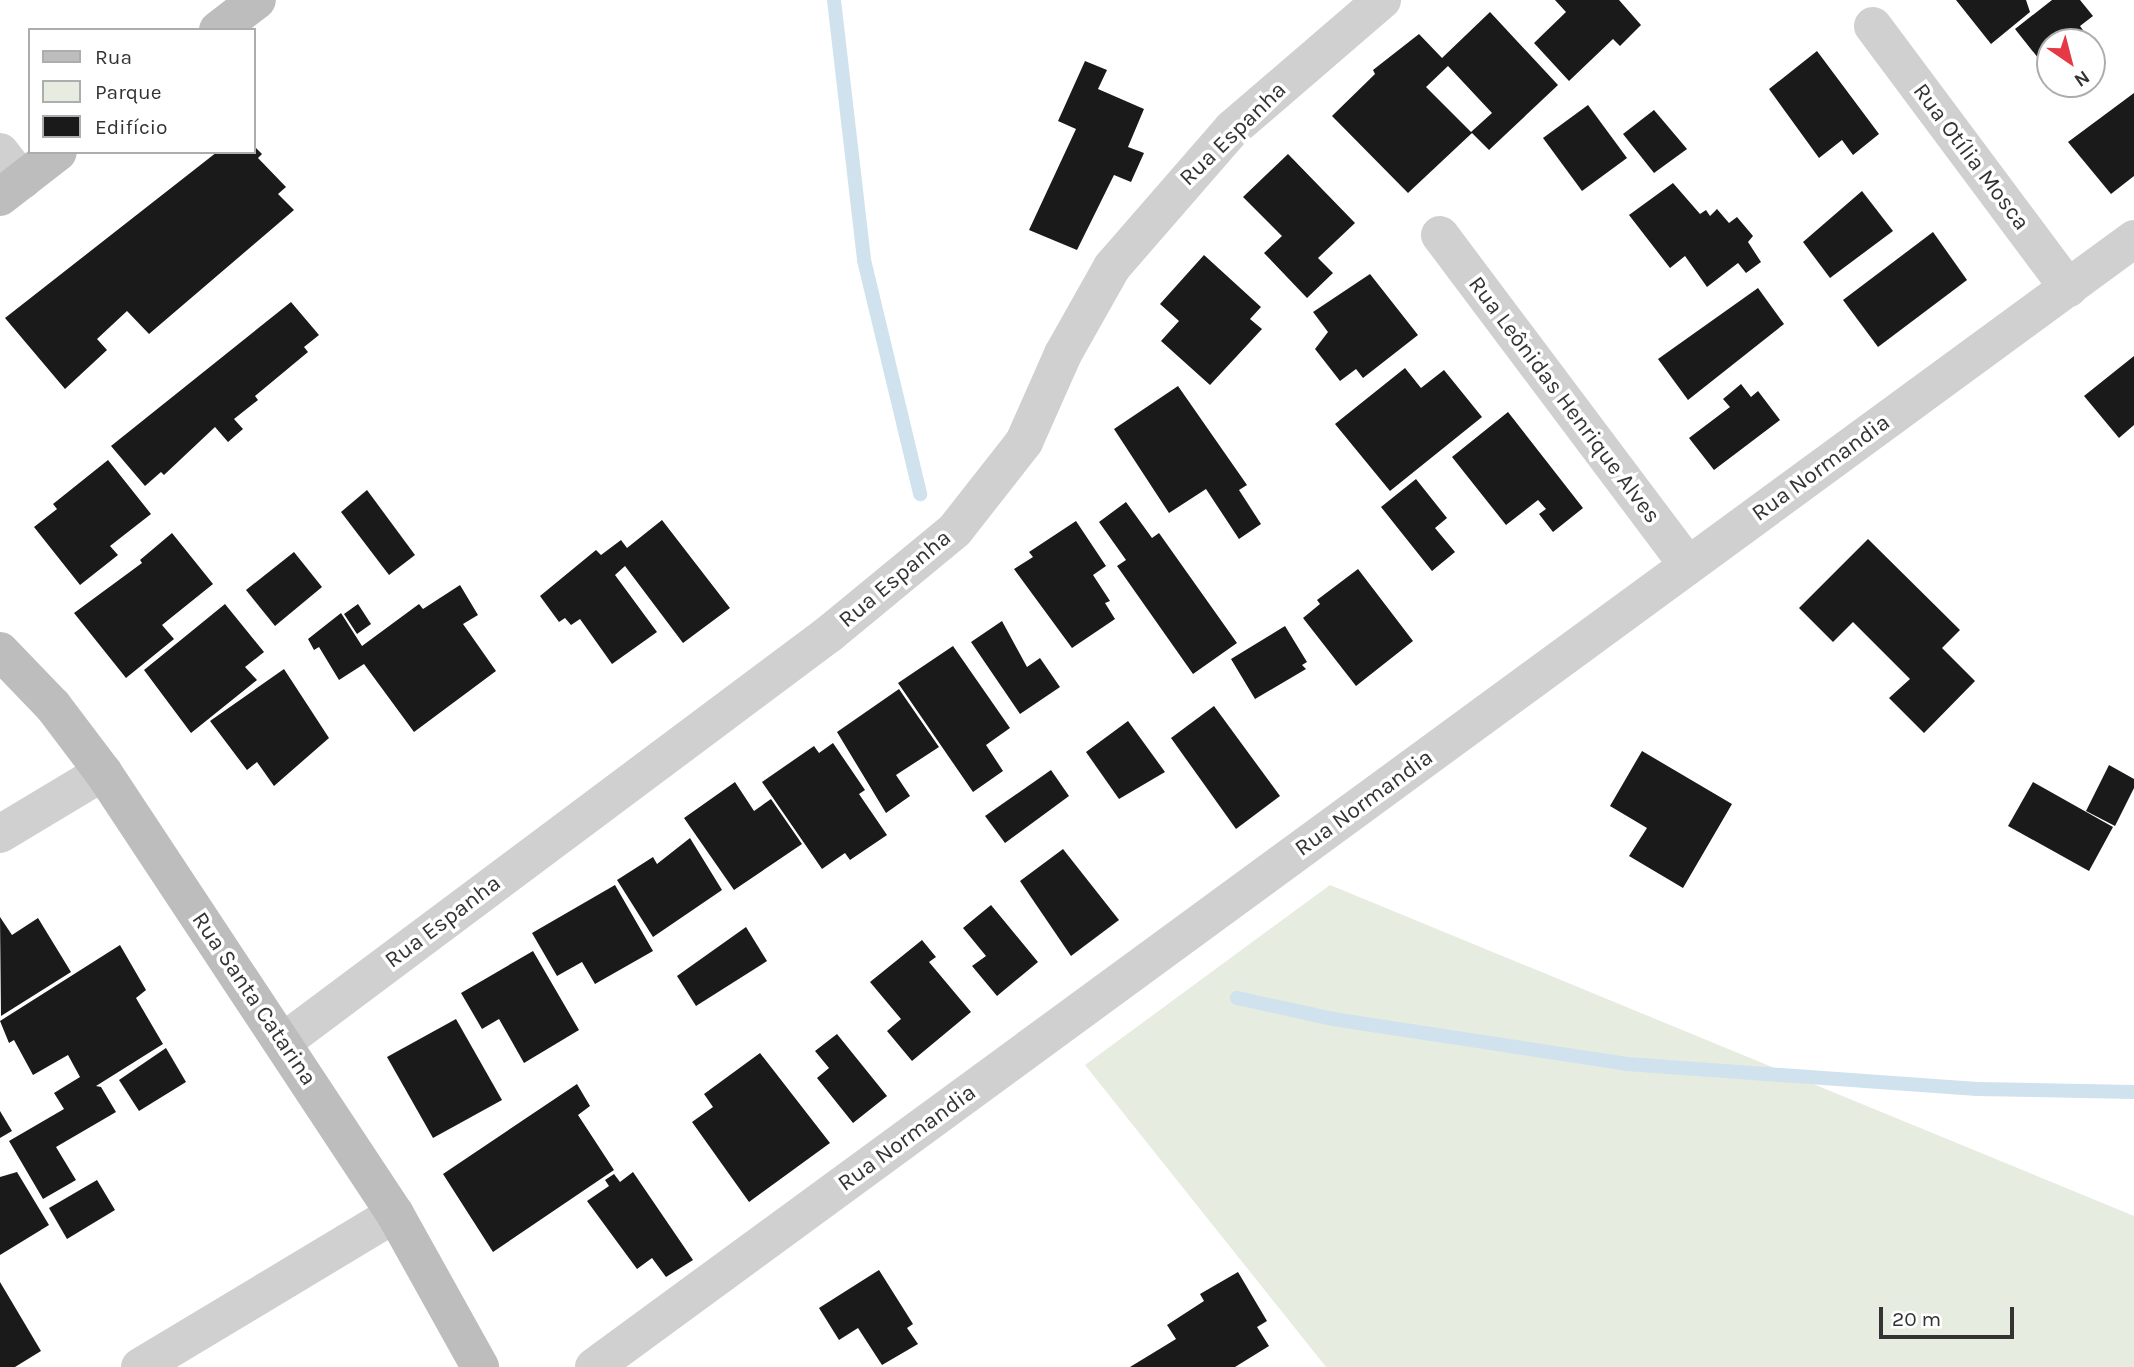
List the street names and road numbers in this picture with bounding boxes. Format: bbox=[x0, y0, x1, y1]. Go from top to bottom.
street label: Rua Espanha bbox=[1174, 76, 1292, 192]
street label: Rua Otília Mosca bbox=[1907, 78, 2035, 236]
street label: Rua Leônidas Henrique Alves bbox=[1462, 271, 1666, 529]
street label: Rua Normandia bbox=[1747, 409, 1895, 527]
street label: Rua Espanha bbox=[833, 524, 957, 634]
street label: Rua Normandia bbox=[1290, 744, 1438, 862]
street label: Rua Espanha bbox=[380, 870, 506, 974]
street label: Rua Santa Catarina bbox=[186, 907, 322, 1091]
street label: Rua Normandia bbox=[833, 1079, 981, 1197]

